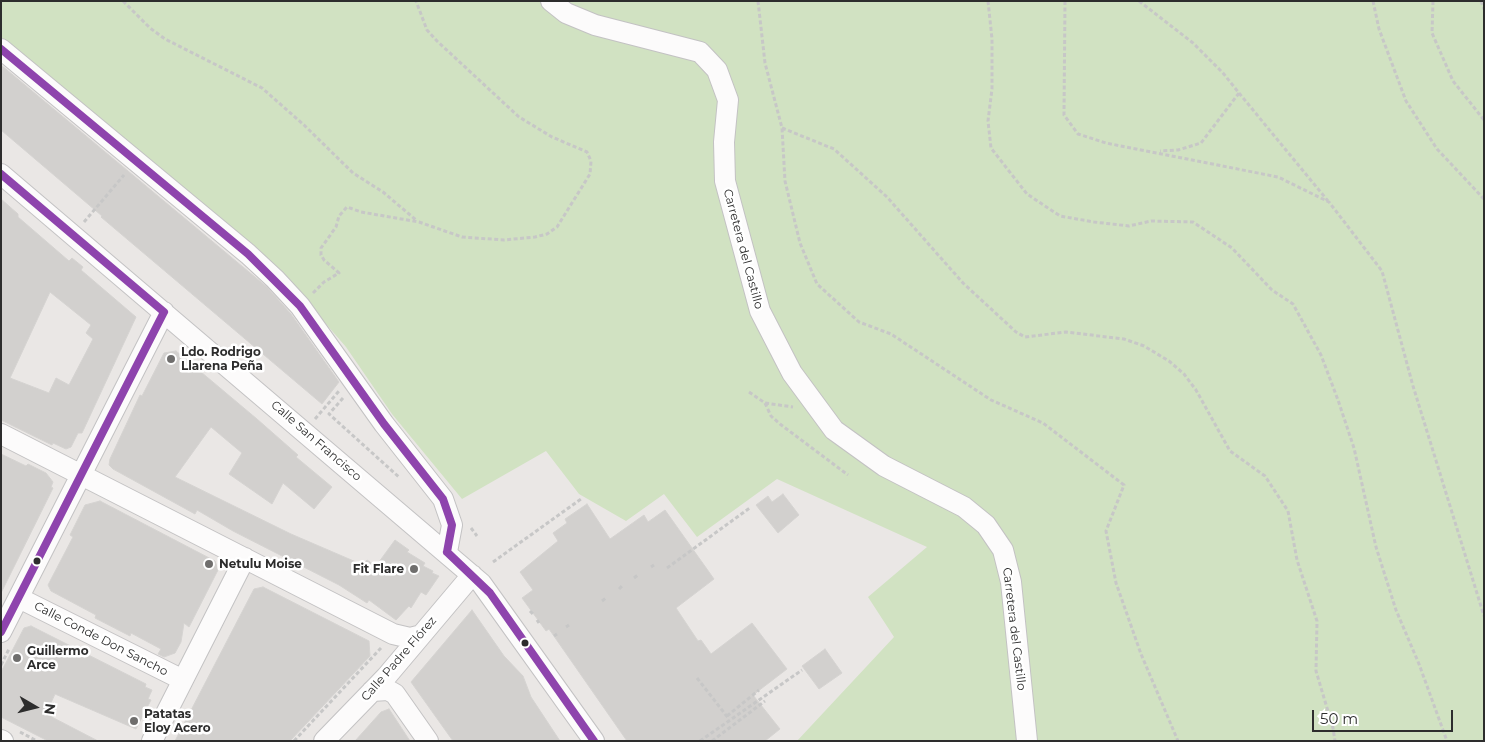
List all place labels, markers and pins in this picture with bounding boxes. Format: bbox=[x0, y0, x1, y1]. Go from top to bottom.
place label: Ldo. Rodrigo Llarena Peña bbox=[181, 345, 263, 373]
marker: Ldo. Rodrigo Llarena Peña bbox=[165, 353, 177, 365]
unlabelled marker bbox=[32, 556, 42, 566]
place label: Netulu Moise bbox=[219, 557, 302, 571]
marker: Netulu Moise bbox=[203, 558, 215, 570]
place label: Fit Flare bbox=[353, 562, 404, 576]
marker: Fit Flare bbox=[408, 563, 420, 575]
unlabelled marker bbox=[520, 638, 530, 648]
place label: Guillermo Arce bbox=[27, 644, 89, 672]
marker: Guillermo Arce bbox=[11, 652, 23, 664]
place label: Patatas Eloy Acero bbox=[144, 707, 211, 735]
marker: Patatas Eloy Acero bbox=[128, 715, 140, 727]

